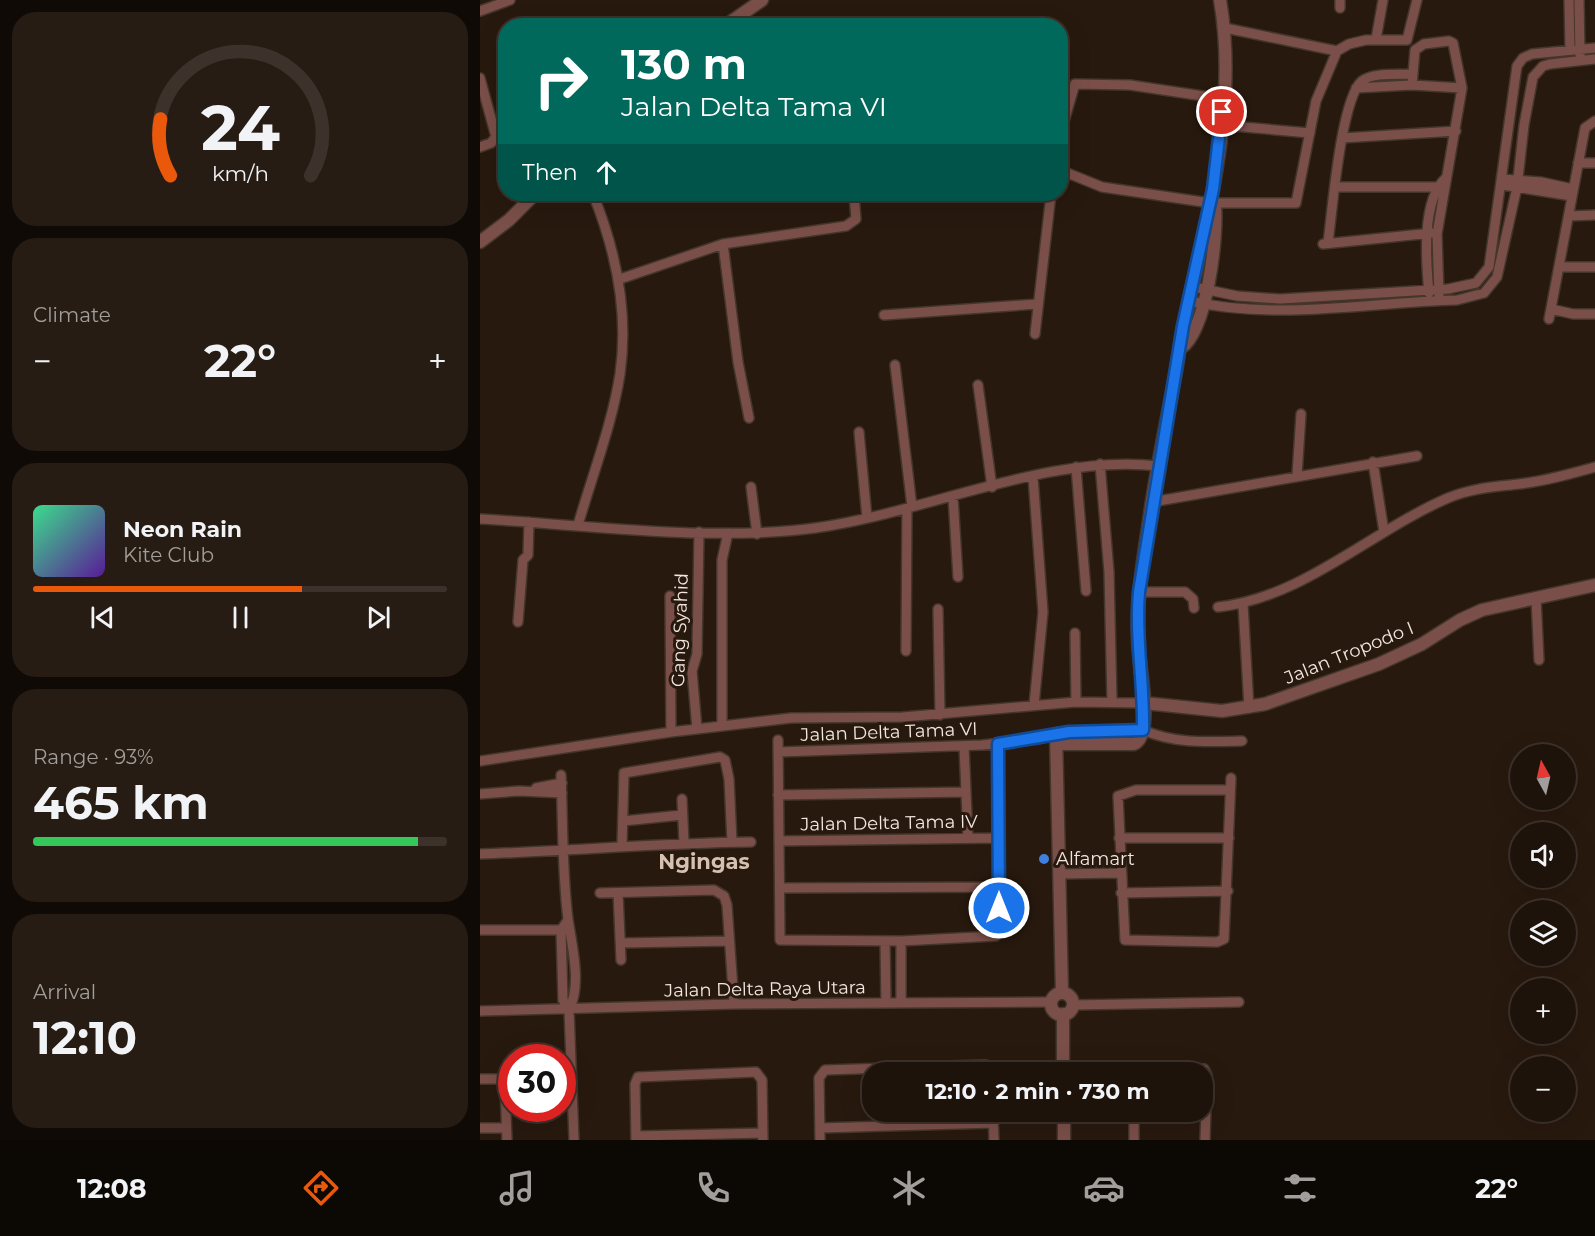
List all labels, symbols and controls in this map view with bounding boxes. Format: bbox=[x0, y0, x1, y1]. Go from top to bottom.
text: 130 m bbox=[621, 38, 747, 90]
icon: right bbox=[522, 42, 600, 120]
pin bbox=[1196, 86, 1247, 137]
text: 24 bbox=[200, 90, 280, 166]
text: Jalan Delta Tama VI bbox=[621, 90, 887, 123]
icon: arrive bbox=[1205, 95, 1238, 128]
icon: ahead bbox=[590, 156, 623, 189]
text: Then bbox=[522, 159, 578, 186]
text: km/h bbox=[211, 160, 269, 186]
text: Climate bbox=[33, 303, 111, 327]
text: 22° bbox=[204, 333, 276, 388]
text: − bbox=[33, 341, 52, 381]
text: + bbox=[428, 341, 447, 381]
text: Neon Rain bbox=[123, 516, 242, 543]
text: Kite Club bbox=[123, 543, 214, 567]
street label: Gang Syahid bbox=[667, 573, 693, 687]
icon: previous bbox=[86, 601, 119, 634]
icon: pause bbox=[224, 601, 257, 634]
icon: next bbox=[362, 601, 395, 634]
street label: Jalan Tropodo I bbox=[1280, 617, 1417, 689]
street label: Jalan Delta Tama VI bbox=[799, 718, 978, 746]
north arrow bbox=[1510, 744, 1576, 810]
map controls bbox=[1510, 744, 1576, 1122]
text: Range · 93% bbox=[33, 745, 154, 769]
text: 465 km bbox=[33, 775, 209, 830]
street label: Jalan Delta Tama IV bbox=[799, 810, 978, 836]
button: sound bbox=[1510, 822, 1576, 888]
place label: Alfamart bbox=[1056, 848, 1135, 870]
district label: Ngingas bbox=[658, 849, 750, 874]
marker: Alfamart bbox=[1037, 852, 1051, 866]
position arrow bbox=[967, 876, 1031, 940]
button: layers bbox=[1510, 900, 1576, 966]
street label: Jalan Delta Raya Utara bbox=[663, 976, 866, 1002]
button: + bbox=[1510, 978, 1576, 1044]
text: Arrival bbox=[33, 980, 96, 1004]
text: 12:10 bbox=[33, 1010, 137, 1065]
speed limit sign: 30 bbox=[498, 1044, 576, 1122]
button: − bbox=[1510, 1056, 1576, 1122]
text: 12:10 · 2 min · 730 m bbox=[926, 1078, 1150, 1105]
icon: directions bbox=[300, 1167, 342, 1209]
icon: music bbox=[496, 1167, 538, 1209]
icon: phone bbox=[692, 1167, 734, 1209]
icon: climate bbox=[888, 1167, 930, 1209]
icon: car bbox=[1083, 1167, 1125, 1209]
icon: filters bbox=[1279, 1167, 1321, 1209]
text: 12:08 bbox=[77, 1172, 147, 1205]
text: 22° bbox=[1475, 1172, 1518, 1205]

